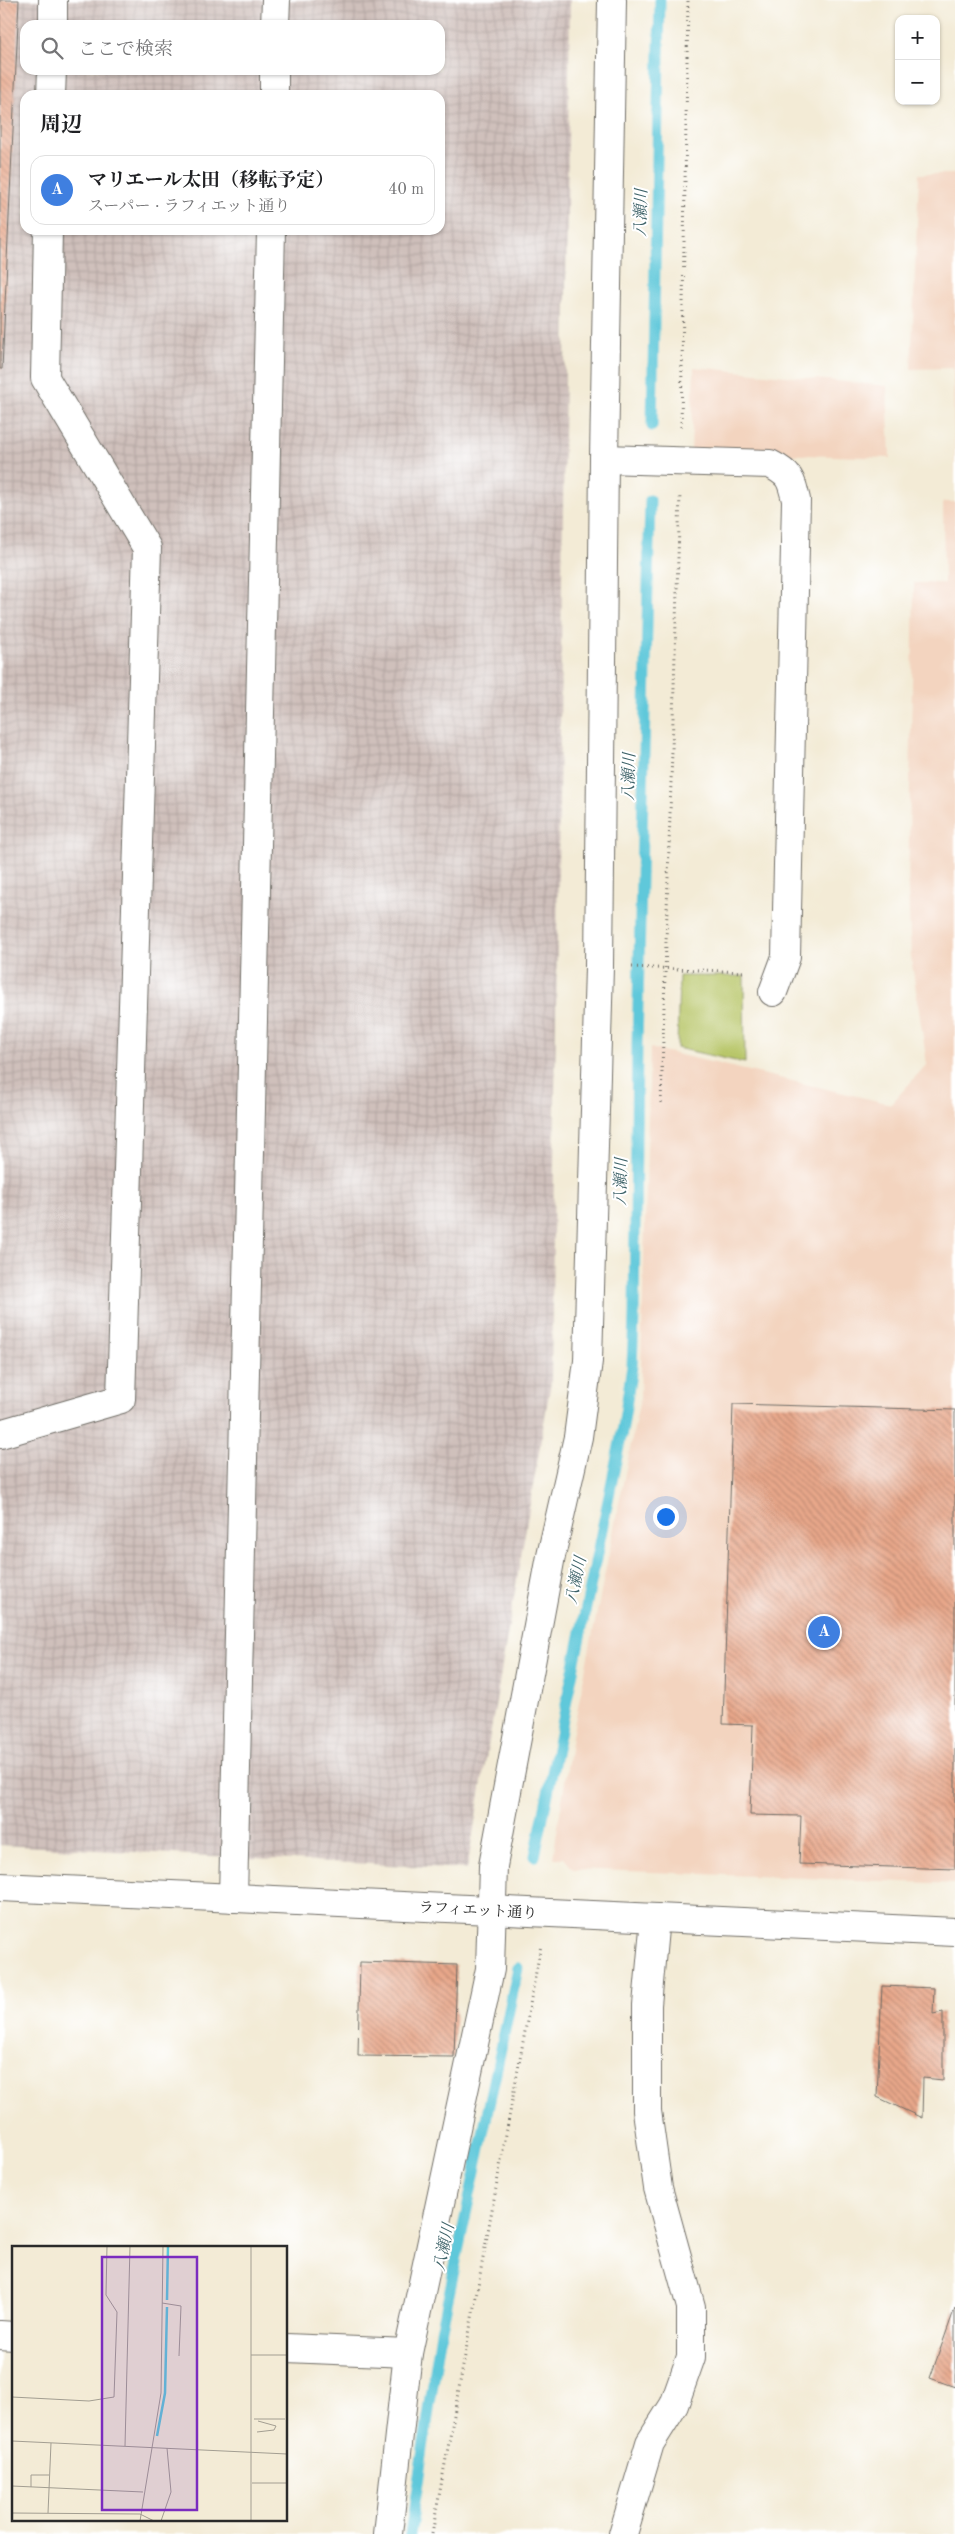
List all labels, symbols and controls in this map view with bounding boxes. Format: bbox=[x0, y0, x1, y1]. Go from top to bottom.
map controls bbox=[895, 15, 940, 105]
button: + bbox=[895, 15, 940, 60]
search box bbox=[20, 20, 445, 75]
icon: search bbox=[38, 34, 66, 62]
text: ここで検索 bbox=[78, 41, 173, 60]
button: − bbox=[895, 60, 940, 105]
text: 周辺 bbox=[40, 115, 82, 136]
text: マリエール太田（移転予定） bbox=[88, 172, 334, 191]
text: A bbox=[51, 182, 63, 198]
text: 40 m bbox=[388, 182, 424, 198]
water label: 八瀬川 bbox=[632, 187, 650, 237]
text: スーパー · ラフィエット通り bbox=[88, 199, 290, 215]
water label: 八瀬川 bbox=[620, 751, 638, 801]
water label: 八瀬川 bbox=[612, 1156, 630, 1206]
your location bbox=[653, 1504, 679, 1530]
water label: 八瀬川 bbox=[562, 1553, 590, 1606]
pin: A bbox=[808, 1613, 840, 1651]
street label: ラフィエット通り bbox=[418, 1899, 538, 1922]
water label: 八瀬川 bbox=[430, 2220, 458, 2273]
inset map bbox=[12, 2246, 288, 2522]

